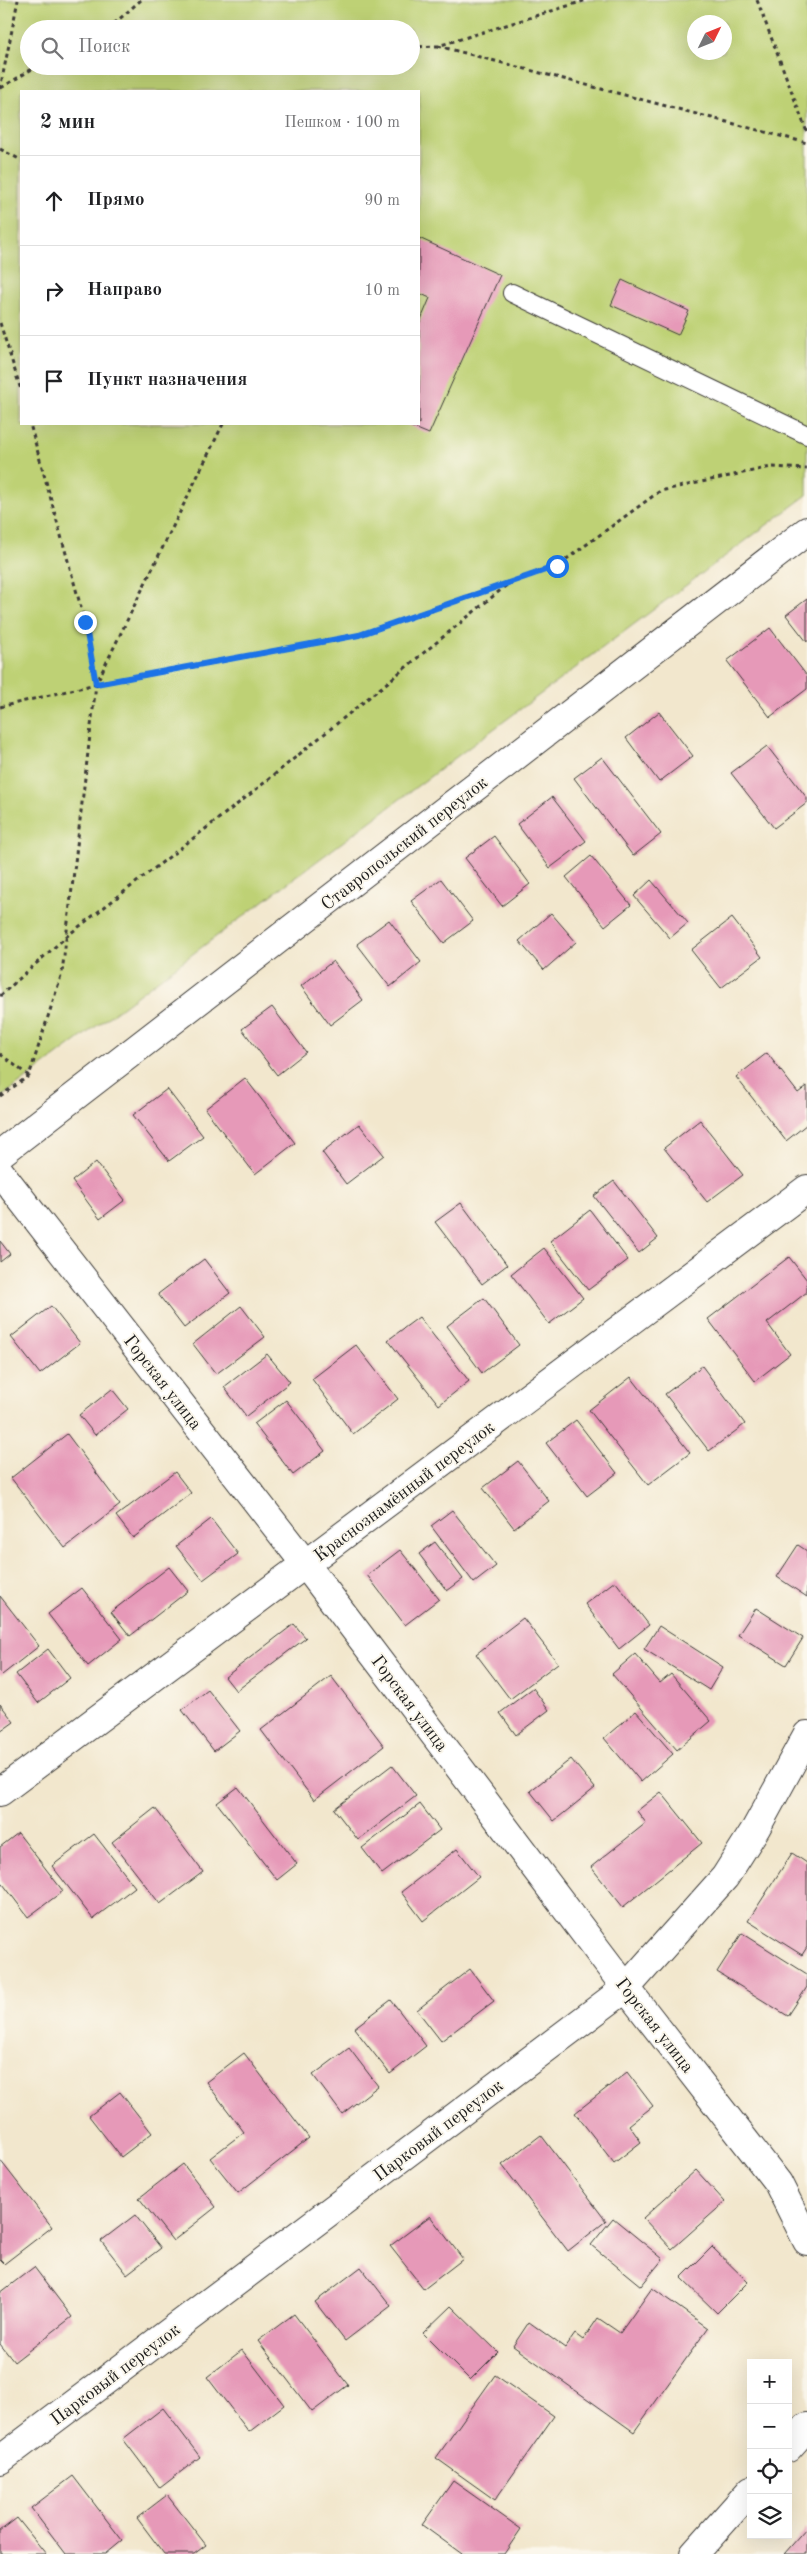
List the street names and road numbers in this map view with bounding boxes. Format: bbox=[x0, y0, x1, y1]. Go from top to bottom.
street label: Ставропольский переулок bbox=[318, 774, 491, 914]
street label: Горская улица bbox=[120, 1332, 205, 1433]
street label: Краснознамённый переулок bbox=[311, 1418, 498, 1565]
street label: Горская улица bbox=[367, 1652, 451, 1755]
street label: Горская улица bbox=[612, 1975, 697, 2076]
street label: Парковый переулок bbox=[371, 2076, 507, 2185]
street label: Парковый переулок bbox=[48, 2320, 184, 2429]

